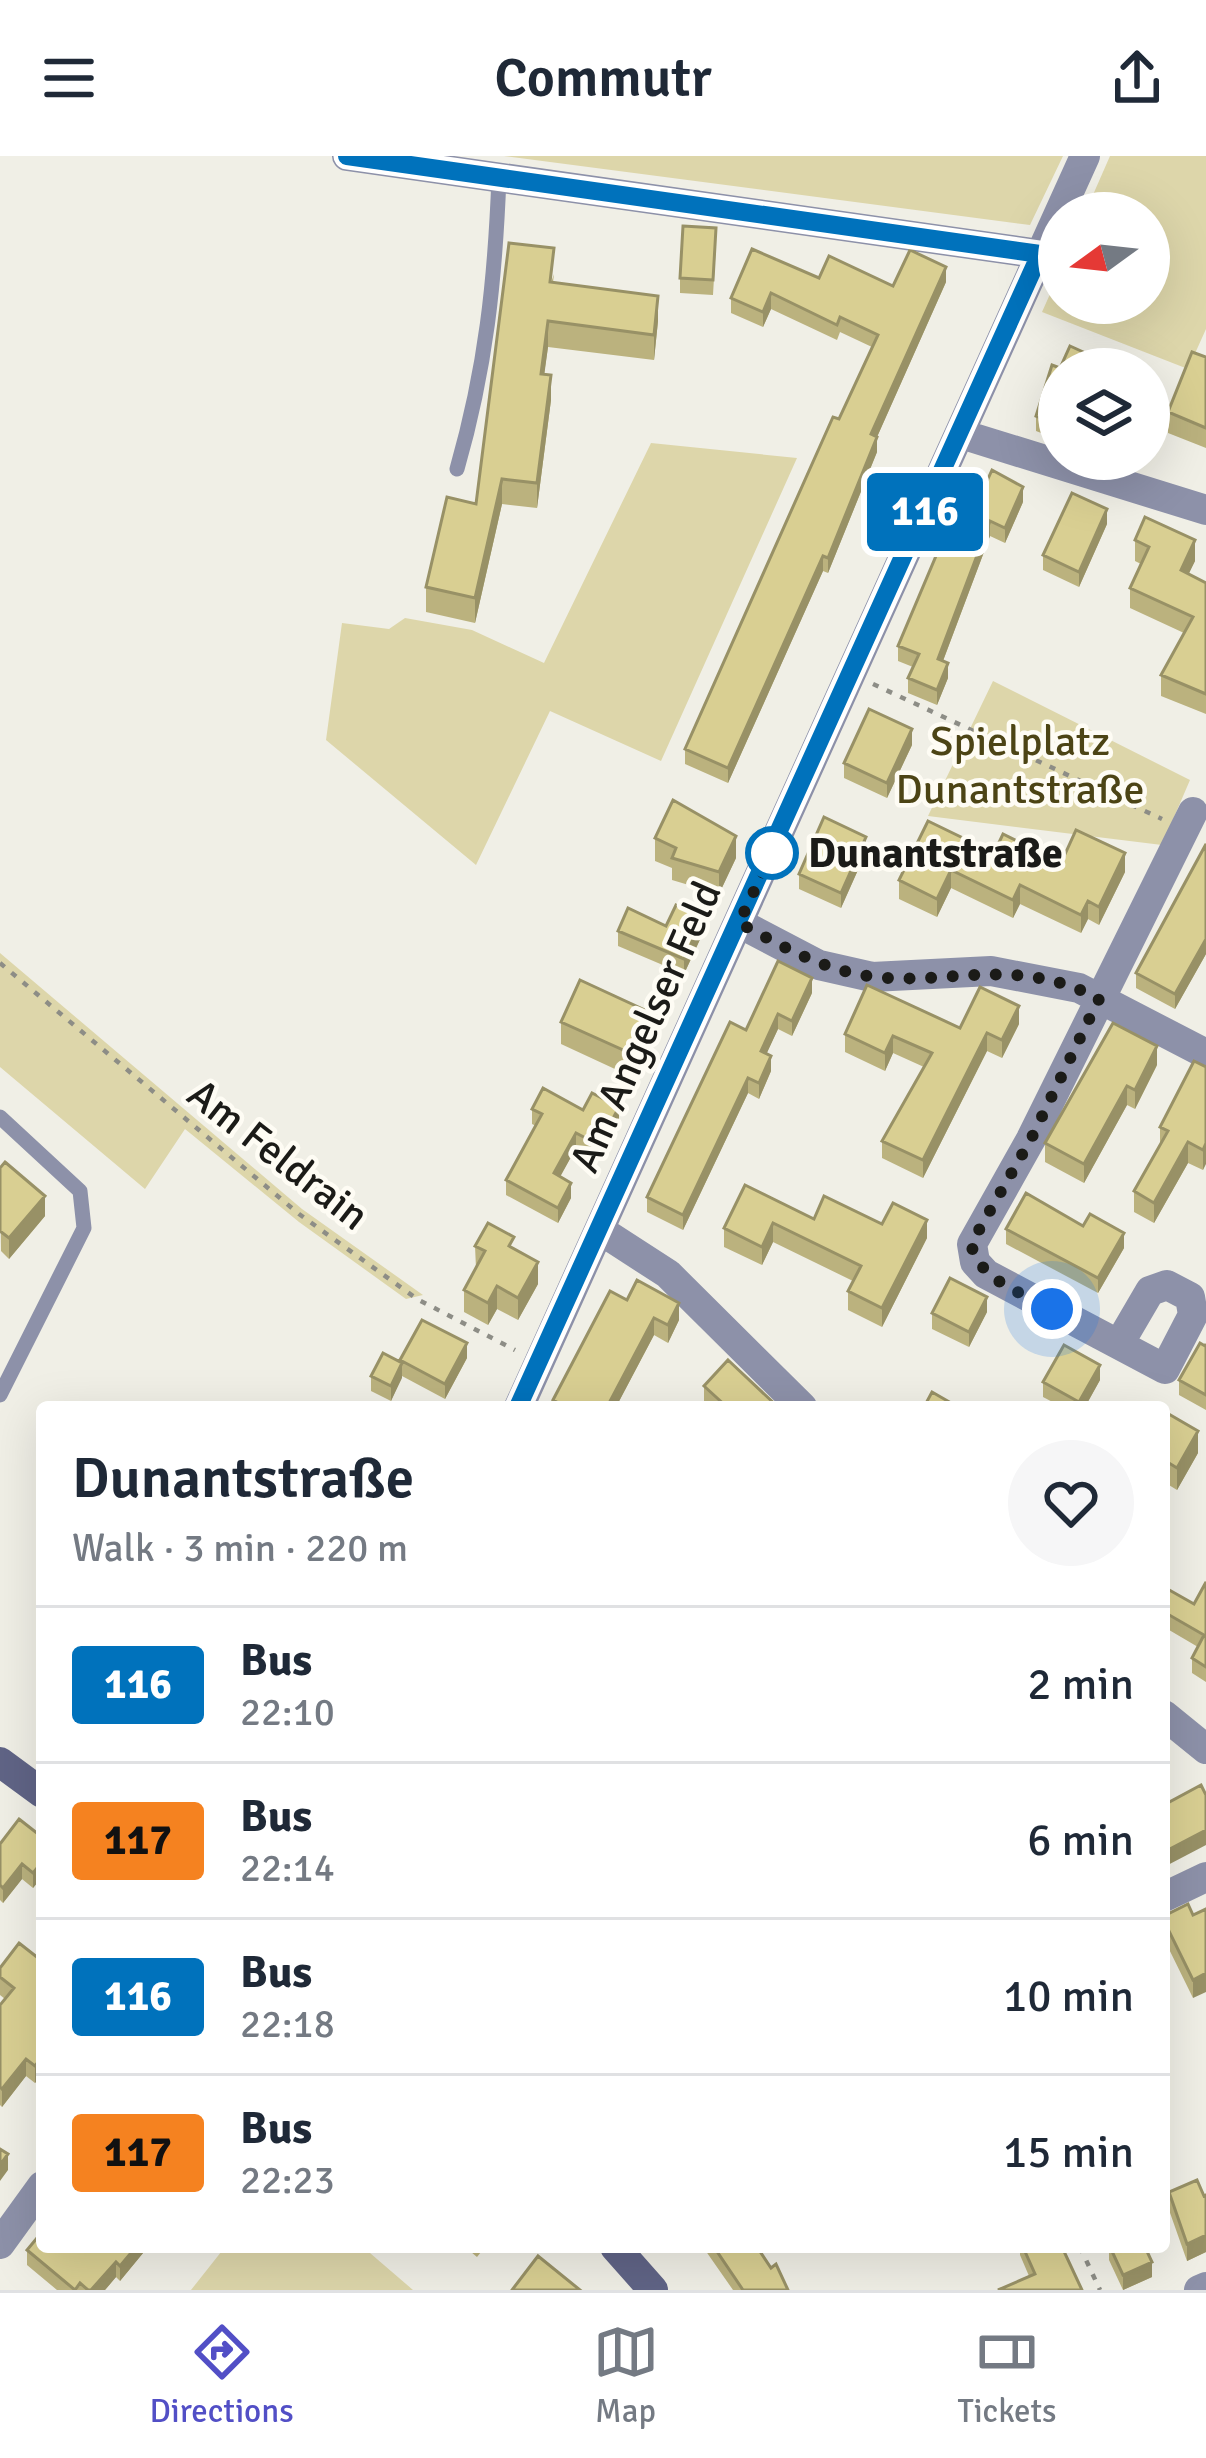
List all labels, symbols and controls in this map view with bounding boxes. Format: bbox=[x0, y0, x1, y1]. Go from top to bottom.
icon: menu bbox=[36, 45, 102, 111]
text: Commutr bbox=[494, 45, 712, 112]
icon: share bbox=[1104, 45, 1170, 111]
north arrow bbox=[1038, 192, 1170, 324]
map controls bbox=[1038, 192, 1170, 480]
button: layers bbox=[1038, 348, 1170, 480]
line badge: 116 bbox=[856, 473, 994, 551]
text: 116 bbox=[891, 486, 959, 537]
park label: Spielplatz Dunantstraße bbox=[896, 716, 1144, 815]
marker: Dunantstraße bbox=[747, 828, 797, 878]
place label: Dunantstraße bbox=[808, 828, 1063, 879]
street label: Am Angelser Feld bbox=[559, 874, 733, 1180]
street label: Am Feldrain bbox=[177, 1069, 379, 1241]
your location bbox=[1022, 1279, 1082, 1339]
button: heart bbox=[1008, 1440, 1134, 1566]
text: Dunantstraße bbox=[72, 1443, 414, 1514]
text: Walk · 3 min · 220 m bbox=[72, 1524, 408, 1572]
text: Bus bbox=[240, 1633, 312, 1688]
text: 2 min bbox=[1027, 1657, 1134, 1712]
text: 116 bbox=[104, 1659, 172, 1710]
text: 22:10 bbox=[240, 1688, 335, 1736]
text: Bus bbox=[240, 1789, 312, 1844]
text: 6 min bbox=[1027, 1813, 1134, 1868]
text: 117 bbox=[104, 1815, 172, 1866]
text: 22:14 bbox=[240, 1844, 335, 1892]
text: Bus bbox=[240, 1945, 312, 2000]
text: 10 min bbox=[1003, 1969, 1134, 2024]
text: 116 bbox=[104, 1971, 172, 2022]
text: 22:18 bbox=[240, 2000, 335, 2048]
text: Bus bbox=[240, 2101, 312, 2156]
text: 15 min bbox=[1003, 2125, 1134, 2180]
text: 117 bbox=[104, 2127, 172, 2178]
text: 22:23 bbox=[240, 2156, 335, 2204]
tab: Directions bbox=[149, 2319, 294, 2432]
tab: Map bbox=[593, 2319, 659, 2432]
tab: Tickets bbox=[957, 2319, 1057, 2432]

